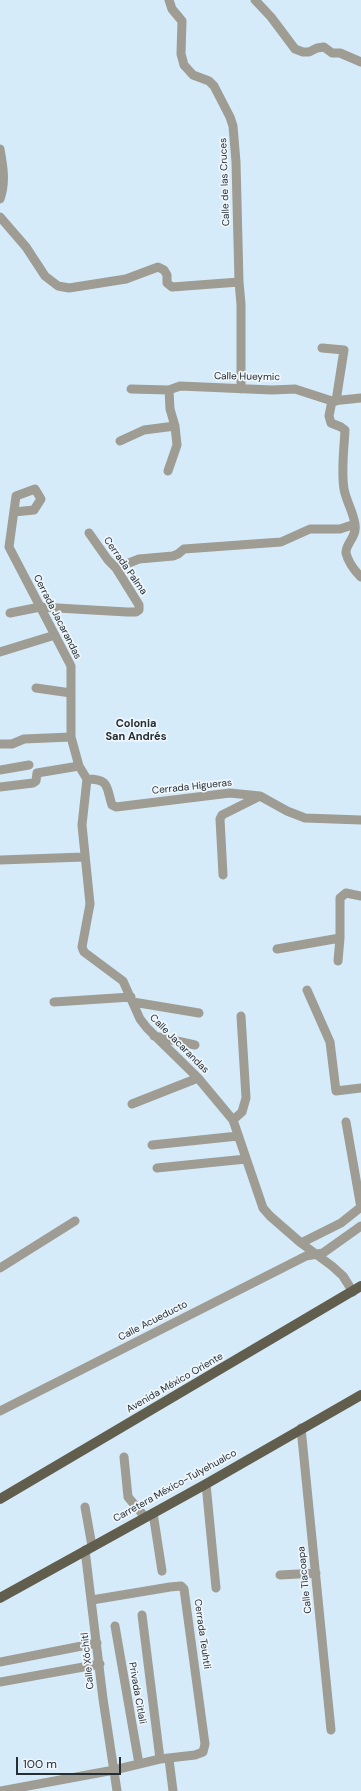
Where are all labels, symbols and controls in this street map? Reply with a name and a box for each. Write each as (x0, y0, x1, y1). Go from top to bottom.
street label: Calle de las Cruces (217, 138, 233, 226)
street label: Calle Hueymic (214, 370, 280, 384)
street label: Cerrada Palma (101, 535, 149, 597)
street label: Cerrada Jacarandas (30, 573, 84, 661)
district label: Colonia San Andrés (105, 717, 167, 743)
street label: Cerrada Higueras (151, 777, 233, 797)
street label: Calle Jacarandas (147, 1012, 211, 1076)
street label: Calle Acueducto (116, 1298, 190, 1344)
street label: Avenida México Oriente (125, 1350, 225, 1416)
street label: Carretera México-Tulyehualco (111, 1447, 239, 1525)
street label: Calle Tlacoapa (296, 1546, 314, 1614)
street label: Cerrada Teuhtli (191, 1598, 213, 1670)
street label: Calle Xóchitl (79, 1632, 97, 1690)
street label: Privada Citlali (126, 1661, 148, 1725)
scale bar (18, 1749, 123, 1775)
text: 100 m (23, 1756, 57, 1772)

